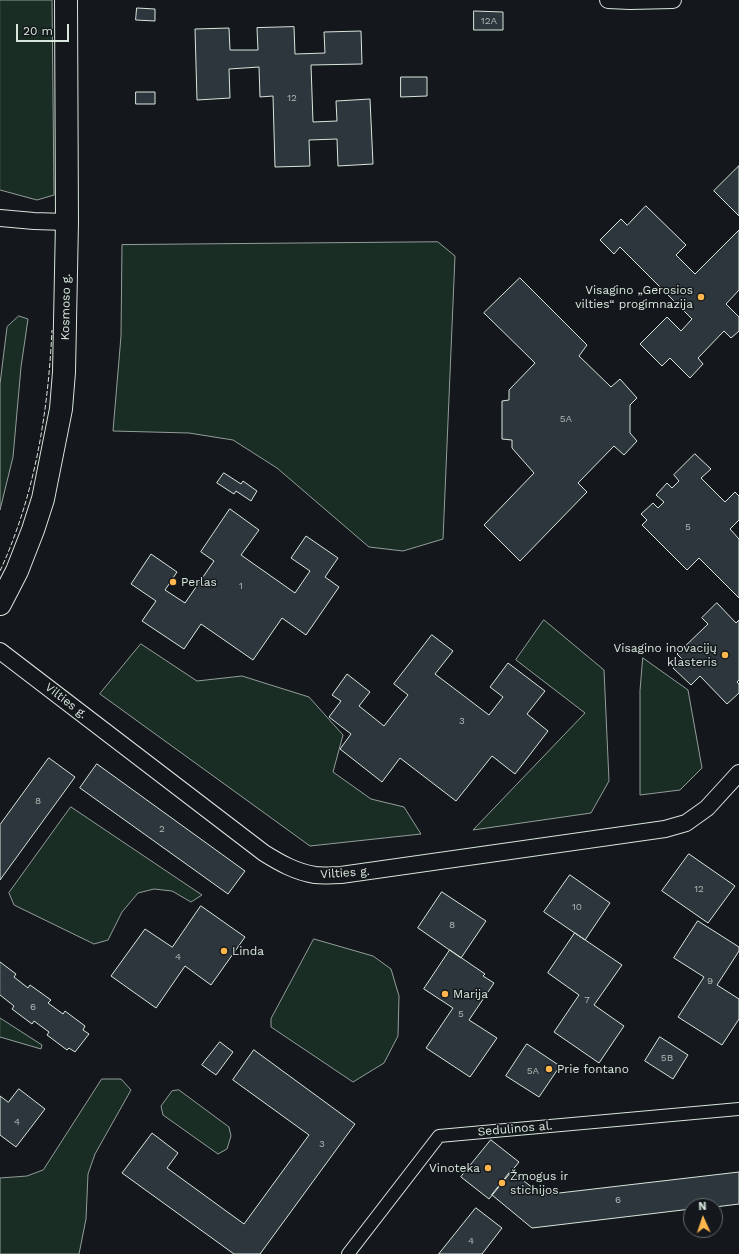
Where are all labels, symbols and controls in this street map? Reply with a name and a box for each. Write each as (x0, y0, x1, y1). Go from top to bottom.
house number: 12A (481, 15, 497, 27)
scale bar (18, 16, 71, 42)
text: 20 m (23, 24, 53, 38)
house number: 12 (287, 92, 297, 104)
street label: Kosmoso g. (58, 274, 74, 340)
place label: Visagino „Gerosios vilties“ progimnazija (575, 283, 693, 311)
marker: Visagino „Gerosios vilties“ progimnazija (696, 292, 706, 302)
house number: 5A (560, 413, 572, 425)
house number: 5 (685, 521, 691, 533)
place label: Perlas (181, 575, 217, 589)
marker: Perlas (168, 577, 178, 587)
house number: 1 (239, 580, 243, 592)
place label: Visagino inovacijų klasteris (613, 641, 717, 669)
marker: Visagino inovacijų klasteris (720, 650, 730, 660)
street label: Vilties g. (42, 680, 90, 722)
house number: 3 (459, 715, 465, 727)
house number: 8 (35, 795, 41, 807)
house number: 2 (159, 823, 165, 835)
street label: Vilties g. (320, 864, 370, 882)
house number: 12 (694, 883, 704, 895)
house number: 10 (572, 901, 582, 913)
house number: 8 (449, 919, 455, 931)
place label: Linda (232, 944, 264, 958)
marker: Linda (219, 946, 229, 956)
house number: 4 (175, 951, 181, 963)
house number: 9 (707, 975, 713, 987)
place label: Marija (453, 987, 488, 1001)
marker: Marija (440, 989, 450, 999)
house number: 7 (584, 994, 590, 1006)
house number: 6 (30, 1001, 36, 1013)
house number: 5 (458, 1008, 464, 1020)
house number: 5B (661, 1052, 673, 1064)
place label: Prie fontano (557, 1062, 629, 1076)
marker: Prie fontano (544, 1064, 554, 1074)
house number: 5A (527, 1065, 539, 1077)
house number: 4 (14, 1116, 20, 1128)
street label: Sedulinos al. (477, 1119, 553, 1139)
house number: 3 (319, 1138, 325, 1150)
place label: Vinoteka (429, 1161, 480, 1175)
marker: Vinoteka (483, 1163, 493, 1173)
place label: Žmogus ir stichijos (510, 1169, 568, 1197)
marker: Žmogus ir stichijos (497, 1178, 507, 1188)
house number: 6 (615, 1194, 621, 1206)
north arrow (683, 1198, 723, 1238)
text: N (698, 1200, 707, 1213)
house number: 4 (468, 1235, 474, 1247)

